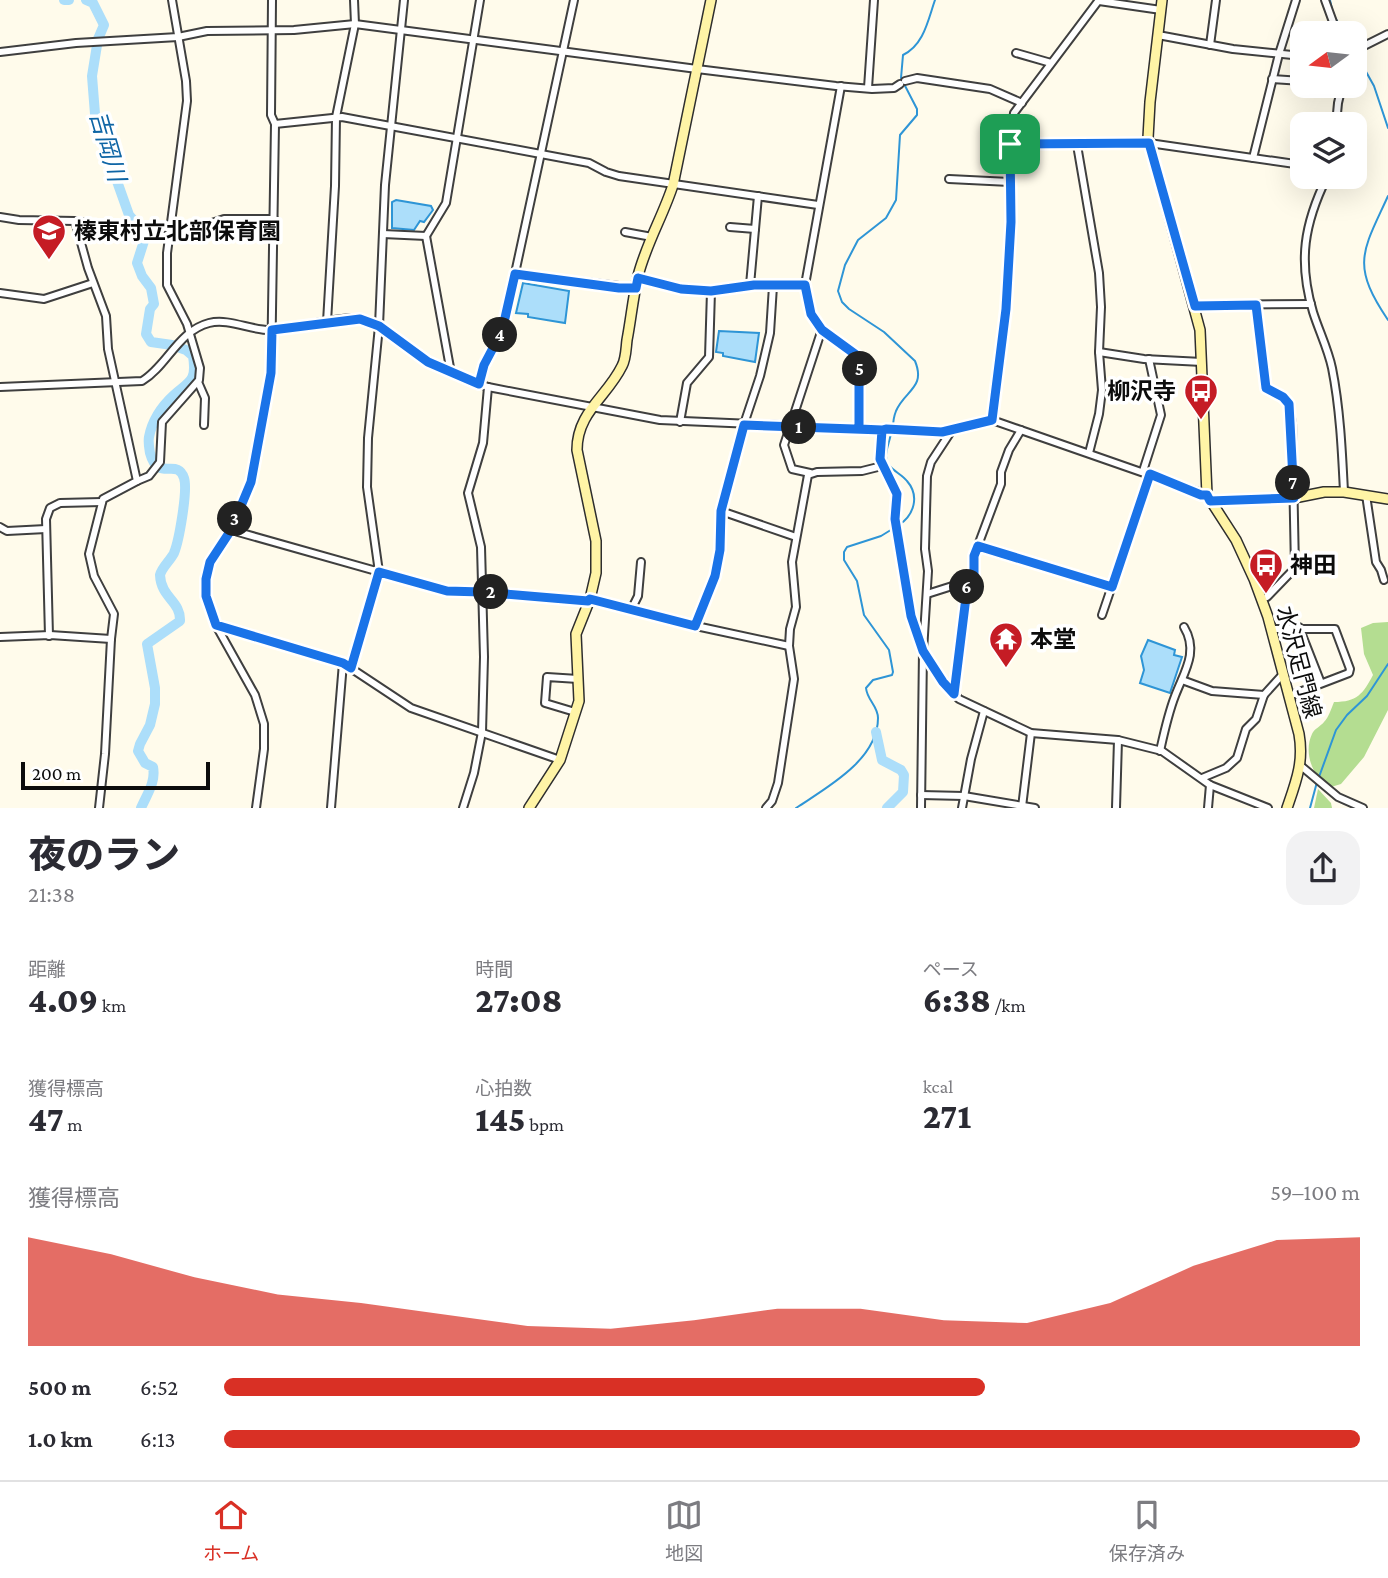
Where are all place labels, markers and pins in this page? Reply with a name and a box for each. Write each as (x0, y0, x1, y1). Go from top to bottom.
pin (980, 114, 1040, 174)
school or university icon: 榛東村立北部保育園 (30, 212, 68, 261)
place label: 榛東村立北部保育園 (74, 218, 281, 244)
pin: 4 (482, 318, 518, 352)
pin: 5 (842, 352, 878, 386)
bus stop icon: 柳沢寺 (1182, 372, 1220, 421)
place label: 柳沢寺 (1107, 378, 1176, 404)
pin: 1 (782, 410, 816, 444)
pin: 7 (1276, 466, 1310, 500)
pin: 3 (218, 502, 252, 536)
bus stop icon: 神田 (1247, 546, 1285, 595)
place label: 神田 (1290, 552, 1336, 578)
pin: 6 (950, 570, 984, 604)
pin: 2 (474, 574, 508, 610)
temple icon: 本堂 (987, 620, 1025, 669)
place label: 本堂 (1030, 626, 1076, 652)

